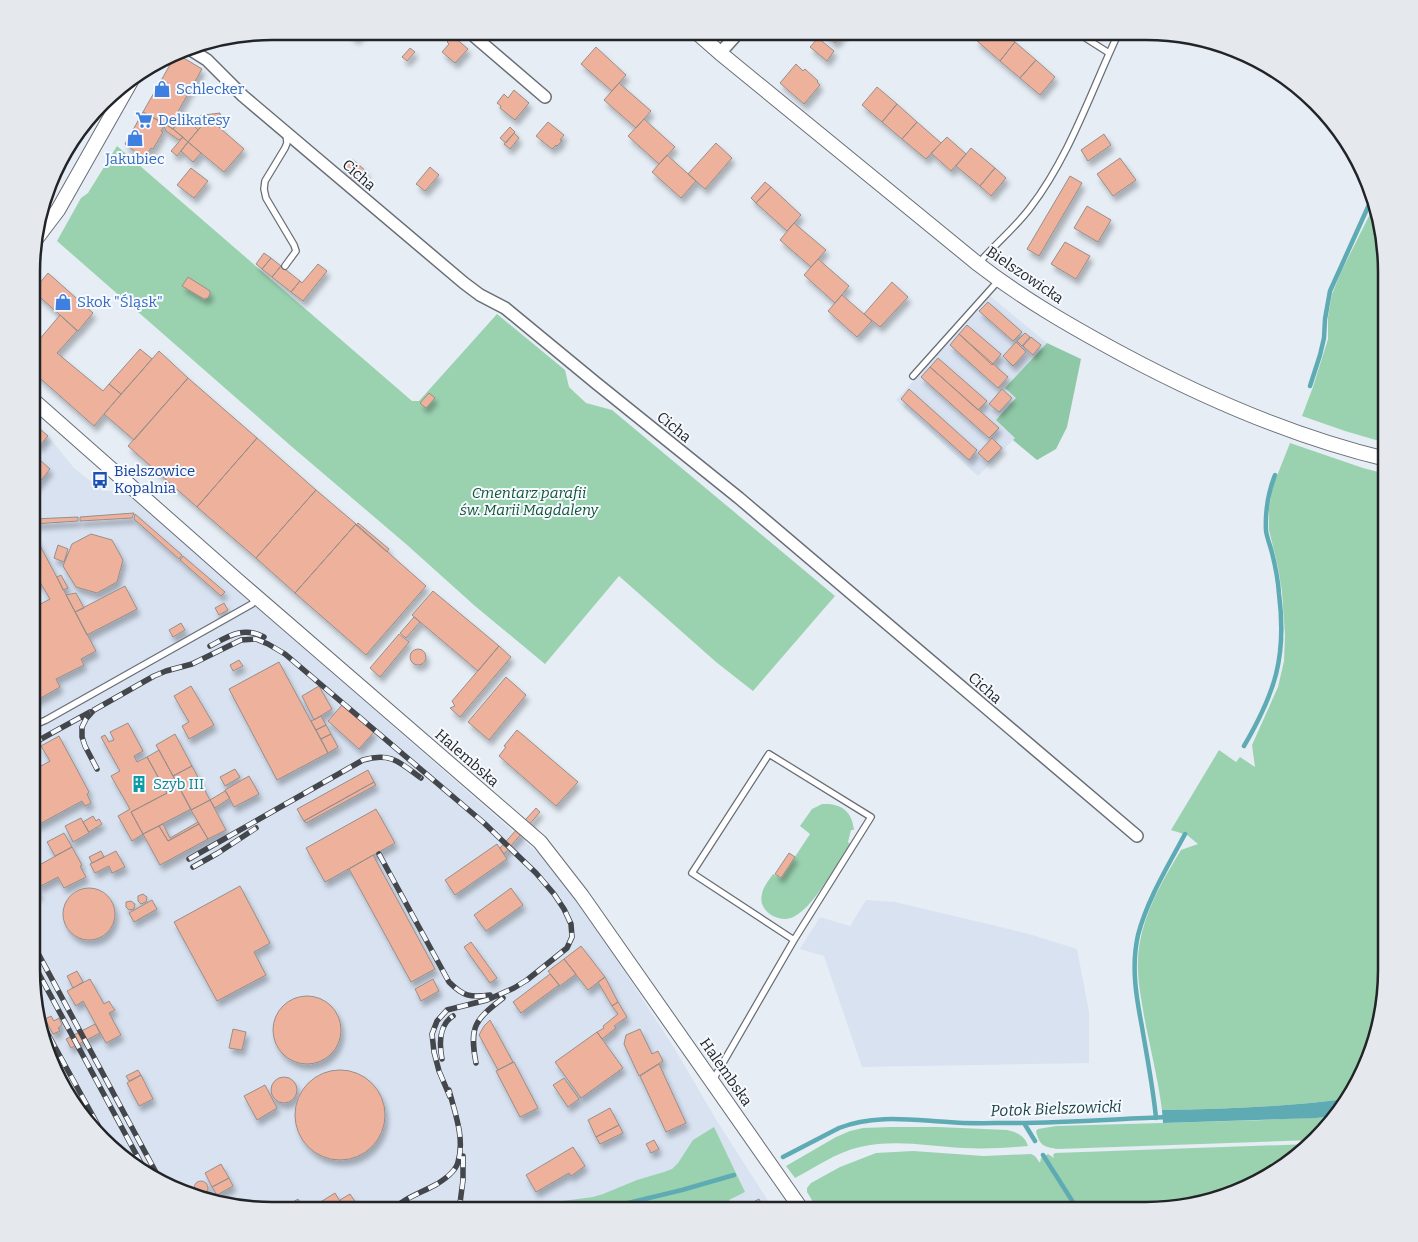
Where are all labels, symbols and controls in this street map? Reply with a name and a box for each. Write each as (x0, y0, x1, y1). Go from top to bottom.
shop icon: Schlecker (152, 79, 172, 99)
place label: Schlecker (176, 80, 245, 98)
supermarket icon: Delikatesy (134, 110, 154, 130)
place label: Delikatesy (158, 111, 230, 129)
shop icon: Jakubiec (125, 128, 145, 148)
place label: Jakubiec (104, 150, 165, 168)
street label: Cicha (339, 156, 379, 194)
street label: Bielszowicka (983, 243, 1067, 307)
shop icon: Skok "Śląsk" (53, 292, 73, 312)
place label: Skok "Śląsk" (77, 293, 163, 311)
street label: Cicha (653, 408, 695, 446)
place label: Bielszowice Kopalnia (114, 462, 195, 497)
bus stop icon: Bielszowice Kopalnia (90, 470, 110, 490)
park label: Cmentarz parafii św. Marii Magdaleny (460, 484, 600, 519)
street label: Cicha (965, 669, 1005, 707)
street label: Halembska (431, 725, 503, 791)
building icon: Szyb III (129, 774, 149, 794)
place label: Szyb III (153, 775, 204, 793)
street label: Halembska (696, 1035, 756, 1109)
water label: Potok Bielszowicki (990, 1097, 1122, 1120)

